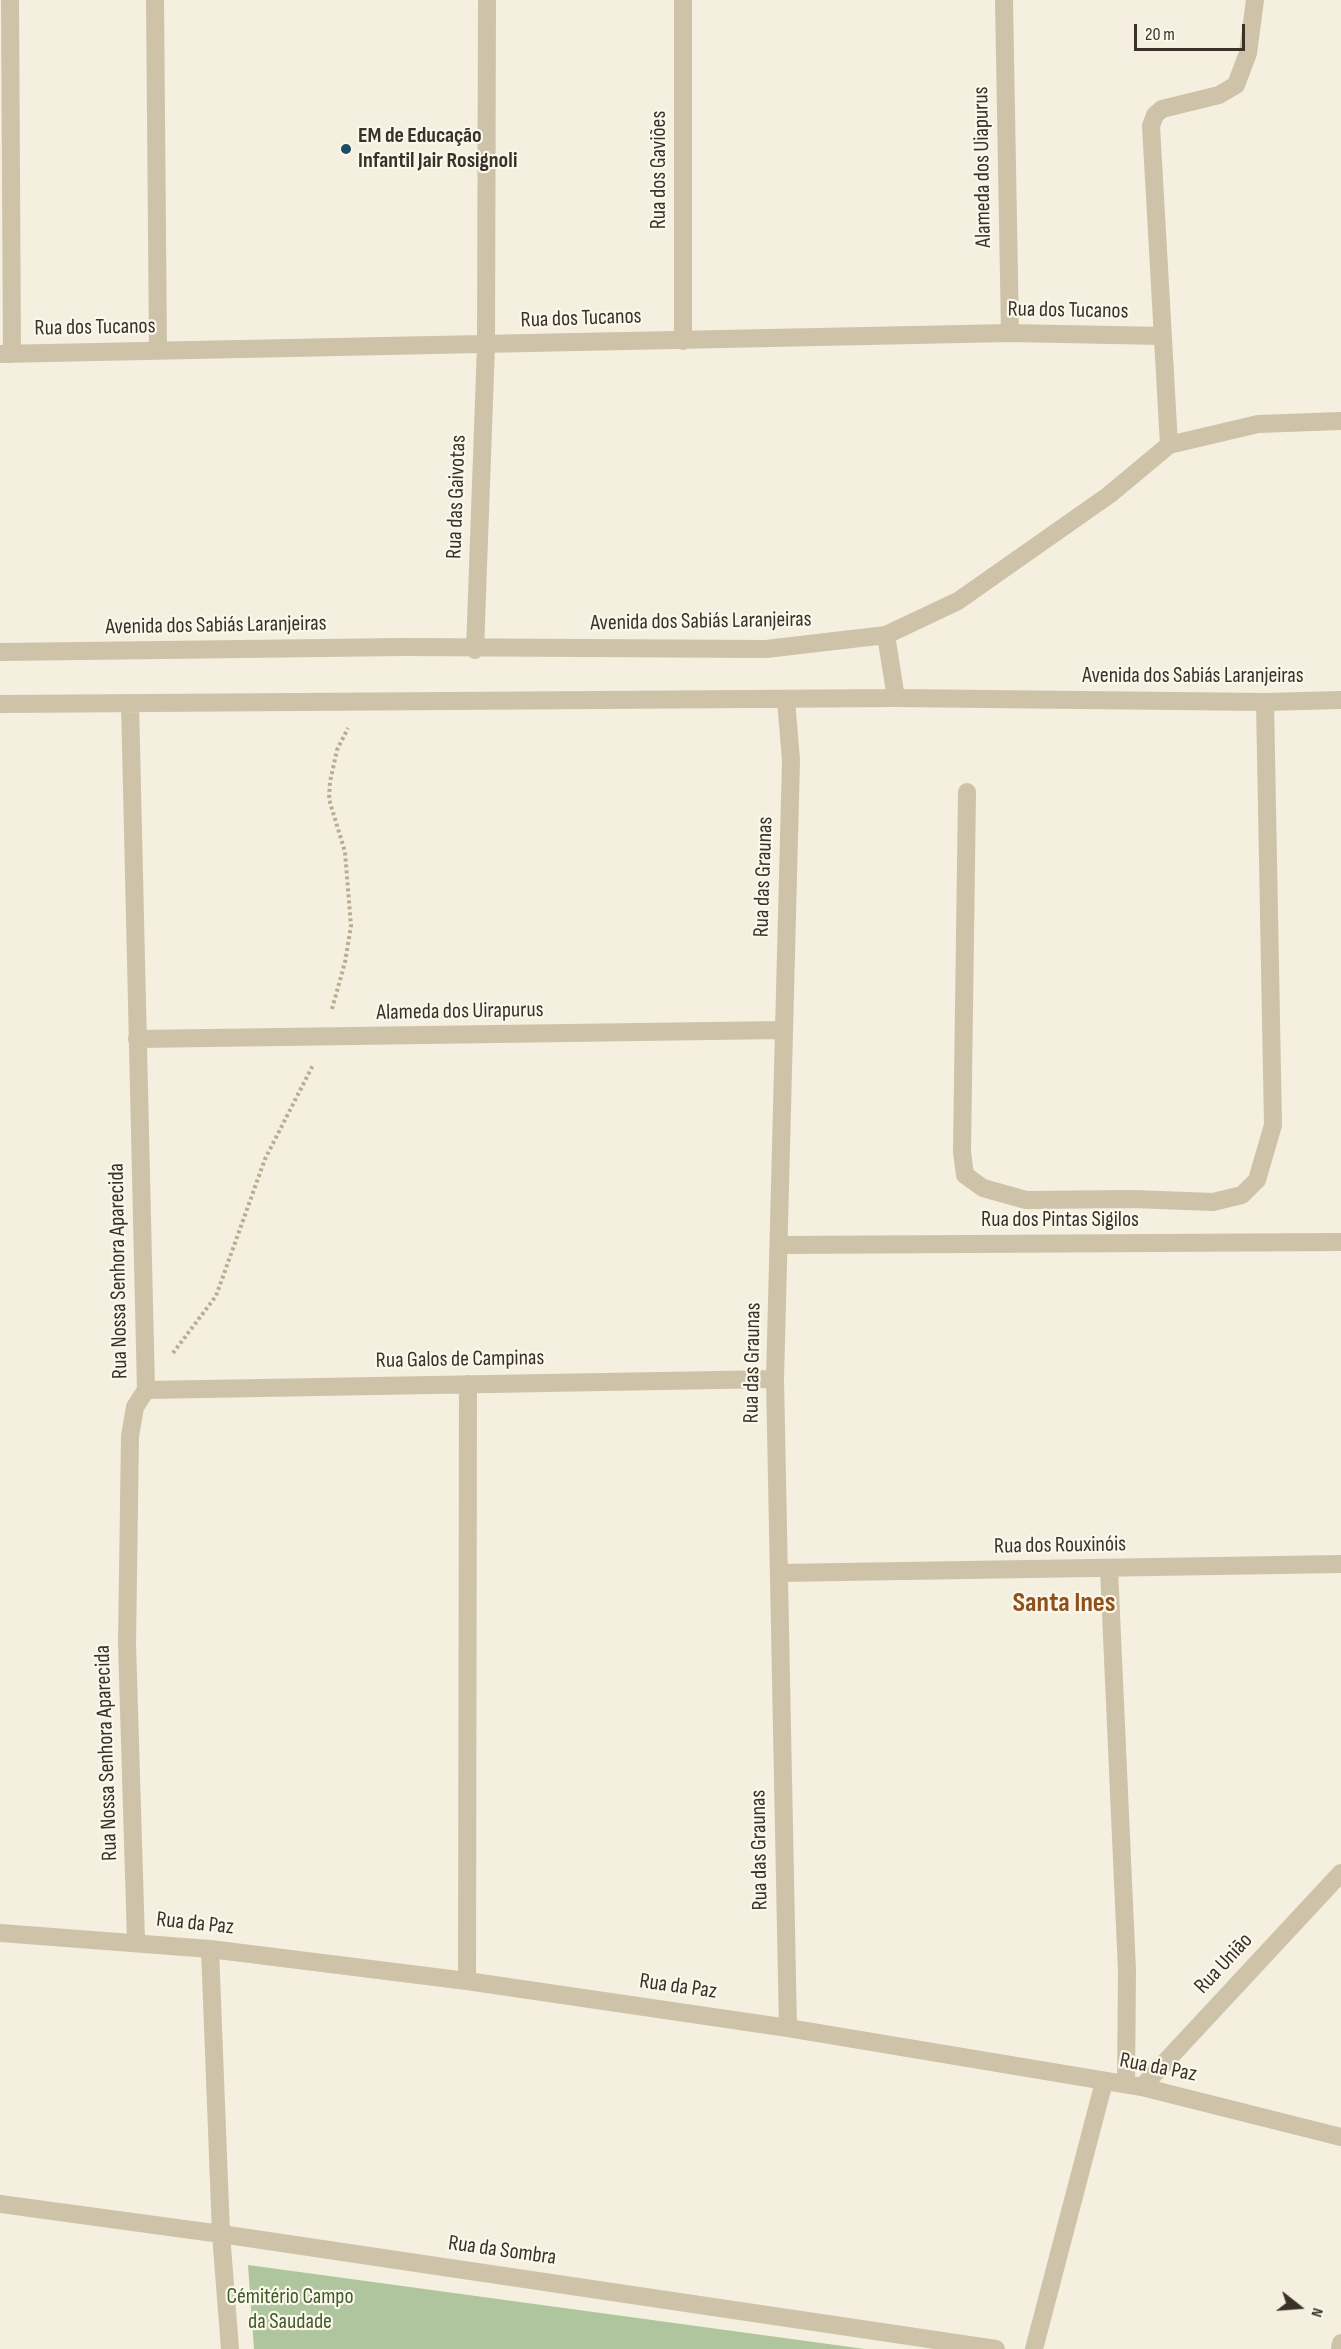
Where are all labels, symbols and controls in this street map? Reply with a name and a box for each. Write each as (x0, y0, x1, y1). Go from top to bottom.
scale bar (1137, 12, 1248, 50)
text: 20 m (1145, 24, 1175, 45)
street label: Alameda dos Uiapurus (968, 86, 998, 248)
street label: Rua dos Gaviões (646, 111, 672, 229)
place label: EM de Educação Infantil Jair Rosignoli (358, 123, 517, 174)
marker: EM de Educação Infantil Jair Rosignoli (339, 142, 353, 156)
street label: Rua dos Tucanos (1007, 297, 1129, 325)
street label: Rua dos Tucanos (520, 304, 642, 334)
street label: Rua dos Tucanos (34, 314, 156, 342)
street label: Rua das Gaivotas (442, 434, 472, 560)
street label: Avenida dos Sabiás Laranjeiras (590, 607, 812, 637)
street label: Avenida dos Sabiás Laranjeiras (105, 611, 327, 641)
street label: Avenida dos Sabiás Laranjeiras (1082, 663, 1304, 689)
street label: Rua das Graunas (749, 816, 779, 938)
street label: Alameda dos Uirapurus (376, 997, 544, 1027)
street label: Rua Nossa Senhora Aparecida (104, 1163, 134, 1379)
street label: Rua dos Pintas Sigilos (981, 1207, 1139, 1233)
street label: Rua das Graunas (739, 1302, 767, 1424)
street label: Rua Galos de Campinas (375, 1345, 545, 1375)
street label: Rua dos Rouxinóis (994, 1532, 1126, 1560)
district label: Santa Ines (1012, 1587, 1116, 1621)
street label: Rua Nossa Senhora Aparecida (90, 1645, 124, 1861)
street label: Rua das Graunas (746, 1789, 774, 1911)
street label: Rua da Paz (155, 1907, 235, 1941)
street label: Rua União (1189, 1928, 1259, 2000)
street label: Rua da Paz (638, 1969, 718, 2005)
street label: Rua da Paz (1117, 2048, 1199, 2088)
street label: Rua da Sombra (446, 2230, 558, 2272)
north arrow (1269, 2277, 1329, 2337)
park label: Cémitério Campo da Saudade (226, 2284, 354, 2336)
text: N (1306, 2306, 1327, 2319)

